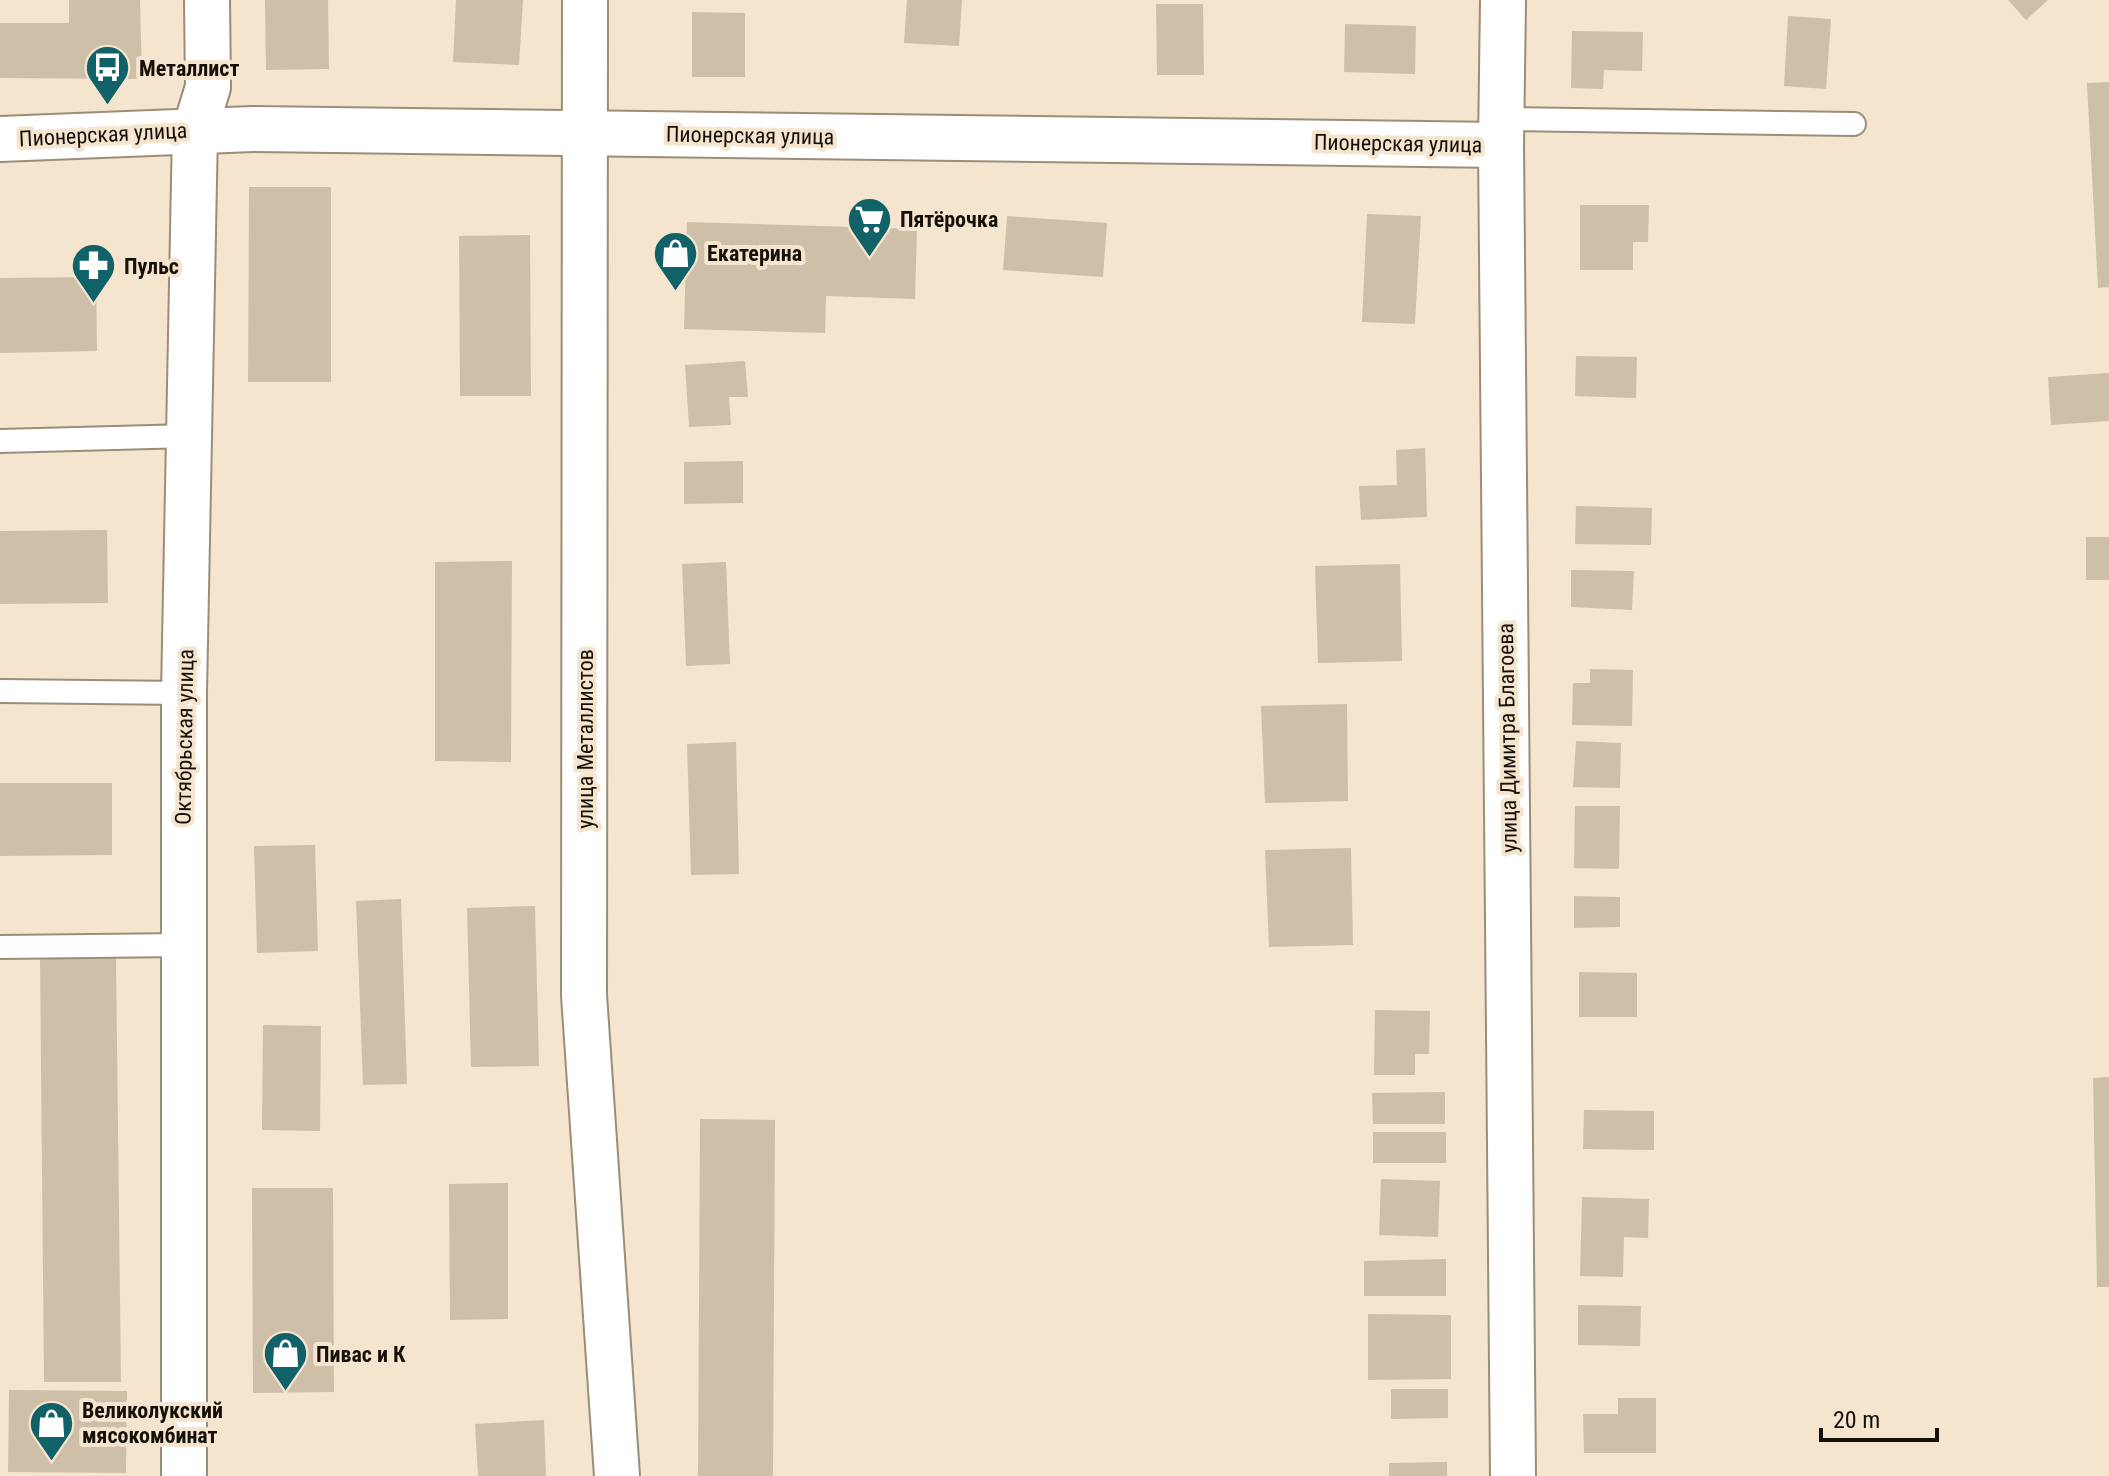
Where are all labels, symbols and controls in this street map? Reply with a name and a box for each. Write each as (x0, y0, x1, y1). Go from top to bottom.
bus stop icon: Металлист (84, 44, 132, 107)
place label: Металлист (139, 56, 239, 81)
street label: Пионерская улица (18, 118, 188, 151)
street label: Пионерская улица (666, 122, 834, 149)
street label: Пионерская улица (1314, 130, 1482, 157)
supermarket icon: Пятёрочка (845, 195, 893, 258)
place label: Пятёрочка (900, 207, 998, 232)
shop icon: Екатерина (652, 229, 700, 292)
place label: Екатерина (707, 241, 802, 266)
pharmacy icon: Пульс (69, 242, 117, 305)
place label: Пульс (124, 254, 179, 279)
street label: улица Димитра Благоева (1493, 623, 1522, 853)
street label: Октябрьская улица (170, 649, 199, 825)
street label: улица Металлистов (573, 649, 598, 829)
shop icon: Пивас и К (261, 1330, 309, 1393)
place label: Пивас и К (316, 1342, 406, 1367)
scale bar (1821, 1392, 1937, 1442)
place label: Великолукский мясокомбинат (82, 1398, 223, 1448)
shop icon: Великолукский мясокомбинат (27, 1399, 75, 1462)
text: 20 m (1833, 1406, 1880, 1434)

